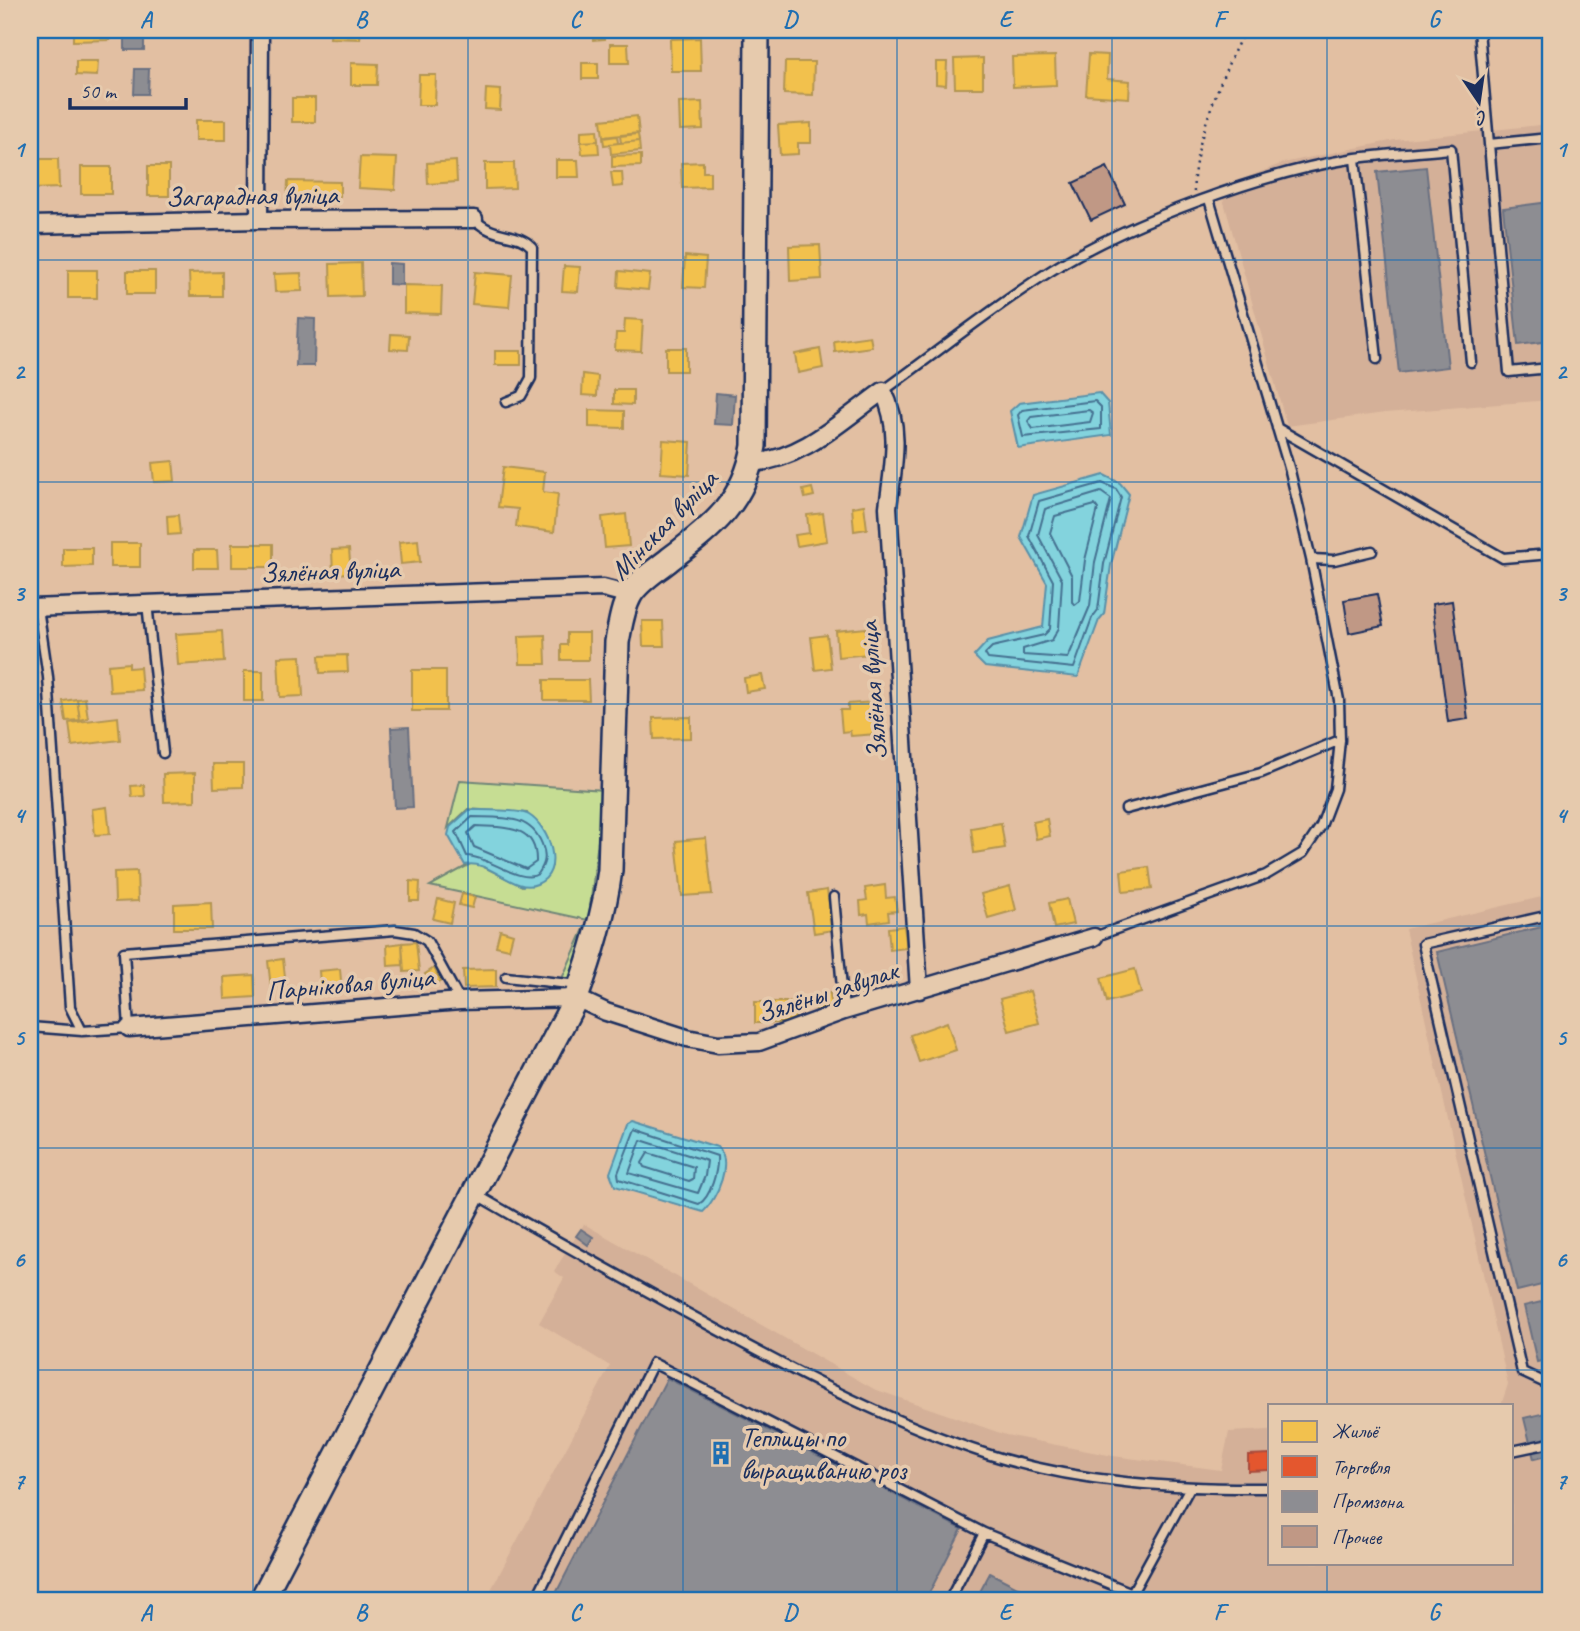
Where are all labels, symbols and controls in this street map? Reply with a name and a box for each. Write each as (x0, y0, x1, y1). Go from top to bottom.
text: A (140, 5, 154, 34)
text: B (355, 5, 369, 34)
text: C (570, 5, 584, 34)
text: D (783, 5, 799, 34)
text: E (999, 5, 1015, 34)
text: F (1214, 5, 1230, 34)
text: G (1428, 5, 1443, 34)
scale bar (70, 66, 186, 110)
north arrow (1444, 66, 1514, 136)
text: 50 m (80, 78, 118, 104)
text: С (1473, 105, 1490, 131)
text: 1 (14, 135, 27, 164)
text: 1 (1556, 135, 1569, 164)
street label: Загарадная вуліца (165, 176, 340, 215)
text: 2 (14, 357, 27, 386)
text: 2 (1556, 357, 1569, 386)
street label: Мінская вуліца (602, 460, 726, 587)
street label: Зялёная вуліца (260, 551, 402, 590)
text: 3 (14, 579, 27, 608)
text: 3 (1556, 579, 1569, 608)
street label: Зялёная вуліца (850, 618, 895, 762)
text: 4 (14, 801, 27, 830)
text: 4 (1556, 801, 1569, 830)
street label: Зялёны завулак (752, 951, 905, 1032)
street label: Парніковая вуліца (264, 959, 437, 1008)
text: 5 (14, 1023, 26, 1052)
text: 5 (1556, 1023, 1568, 1052)
text: 6 (14, 1245, 27, 1274)
text: 6 (1556, 1245, 1569, 1274)
legend (1268, 1404, 1514, 1564)
text: Жильё (1332, 1418, 1381, 1444)
place label: Теплицы по выращиванию роз (741, 1420, 908, 1487)
building icon: Теплицы по выращиванию роз (707, 1439, 735, 1467)
text: Торговля (1332, 1454, 1391, 1480)
text: 7 (14, 1467, 27, 1496)
text: 7 (1556, 1467, 1569, 1496)
text: Промзона (1332, 1488, 1405, 1514)
text: Прочее (1332, 1524, 1383, 1550)
text: A (140, 1598, 154, 1627)
text: B (355, 1598, 369, 1627)
text: C (570, 1598, 584, 1627)
text: D (783, 1598, 799, 1627)
text: E (999, 1598, 1015, 1627)
text: F (1214, 1598, 1230, 1627)
text: G (1428, 1598, 1443, 1627)

